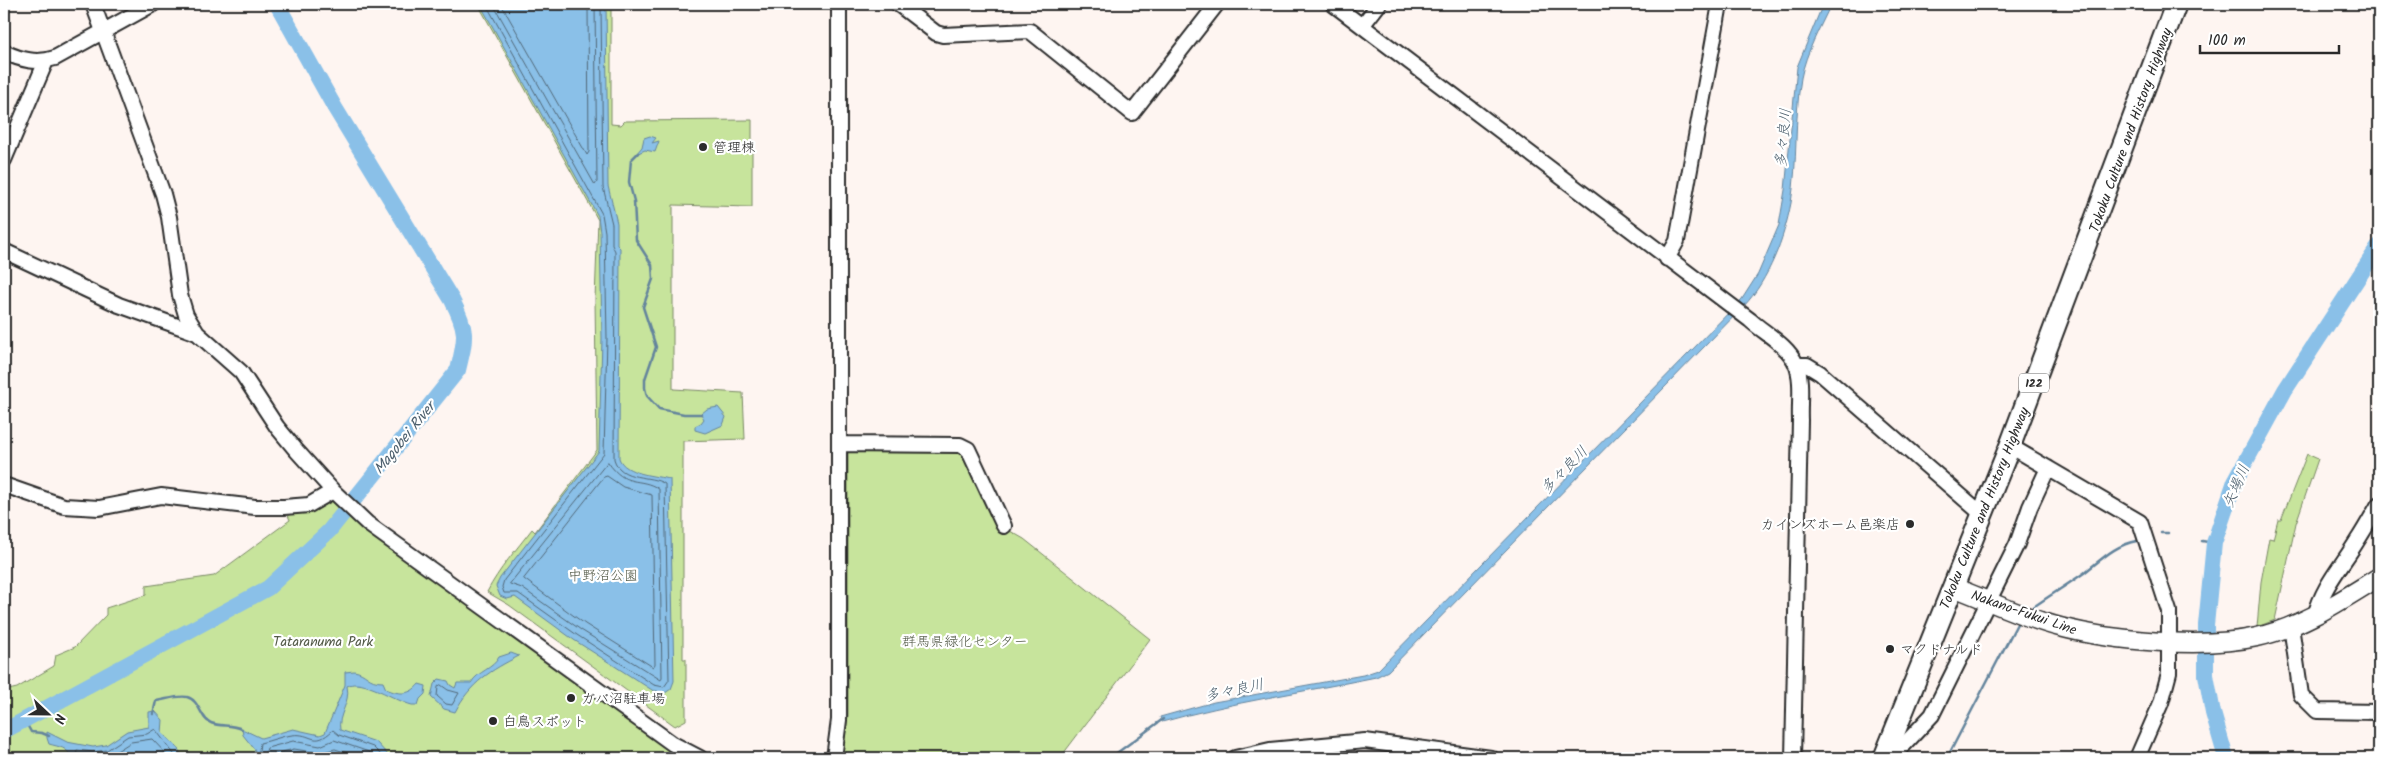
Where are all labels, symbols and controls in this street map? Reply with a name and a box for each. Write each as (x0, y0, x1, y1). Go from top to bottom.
scale bar (2200, 22, 2339, 54)
street label: Tokoku Culture and History Highway (2084, 25, 2178, 236)
text: 100 m (2208, 29, 2246, 53)
water label: 多々良川 (1769, 107, 1799, 169)
place label: 管理棟 (713, 137, 756, 159)
marker: 管理棟 (697, 141, 709, 153)
road number: 122 (2019, 373, 2049, 392)
water label: Magobei River (368, 395, 444, 480)
street label: Tokoku Culture and History Highway (1934, 404, 2036, 613)
water label: 多々良川 (1535, 441, 1594, 501)
water label: 矢場川 (2217, 461, 2257, 512)
place label: カインズホーム邑楽店 (1761, 514, 1900, 536)
marker: カインズホーム邑楽店 (1904, 518, 1916, 530)
park label: 中野沼公園 (568, 565, 638, 587)
street label: Nakano-Fukui Line (1968, 585, 2080, 642)
park label: Tataranuma Park (273, 631, 373, 653)
park label: 群馬県緑化センター (902, 631, 1028, 653)
place label: マクドナルド (1900, 639, 1983, 661)
marker: マクドナルド (1884, 643, 1896, 655)
water label: 多々良川 (1202, 673, 1266, 709)
place label: ガバ沼駐車場 (581, 688, 665, 710)
north arrow (22, 690, 72, 740)
marker: ガバ沼駐車場 (565, 692, 577, 704)
text: N (47, 710, 71, 727)
place label: 白鳥スポット (503, 711, 587, 733)
marker: 白鳥スポット (487, 715, 499, 727)

